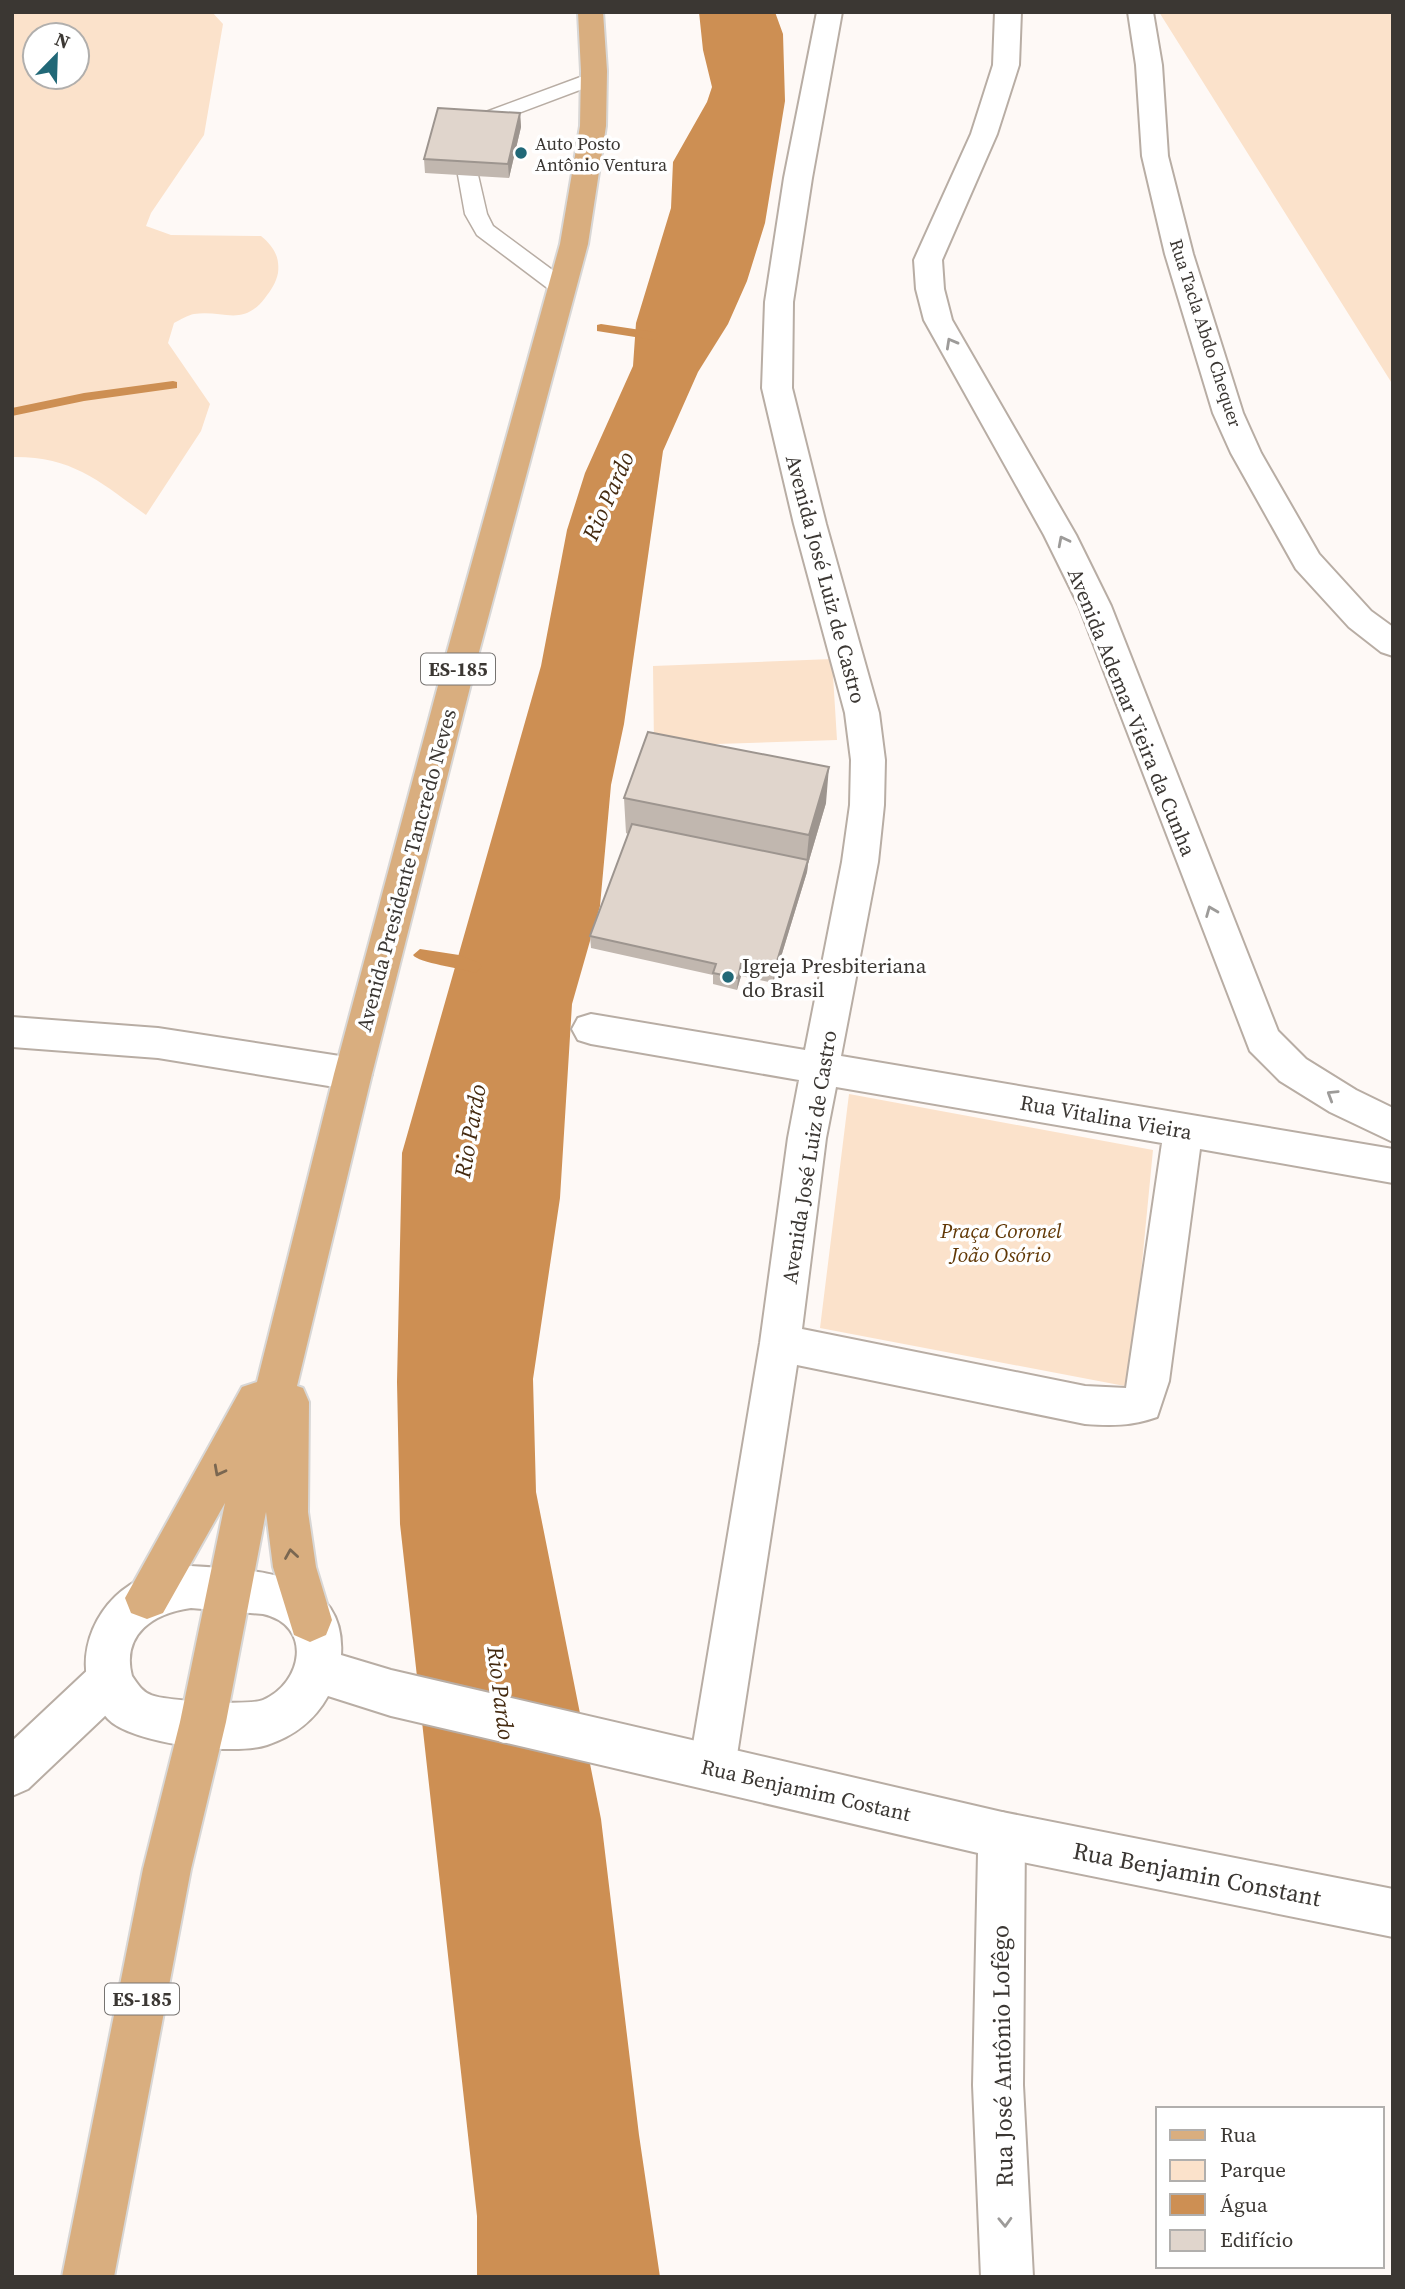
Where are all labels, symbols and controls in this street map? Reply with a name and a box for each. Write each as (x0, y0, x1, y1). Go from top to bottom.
north arrow (21, 21, 91, 91)
text: N (51, 26, 74, 55)
place label: Auto Posto Antônio Ventura (535, 131, 668, 177)
marker: Auto Posto Antônio Ventura (513, 145, 529, 161)
street label: Rua Tacla Abdo Chequer (1164, 236, 1248, 431)
one-way arrow (946, 338, 959, 351)
water label: Rio Pardo (574, 447, 642, 546)
street label: Avenida José Luiz de Castro (779, 452, 873, 706)
one-way arrow (1057, 536, 1071, 549)
street label: Avenida Ademar Vieira da Cunha (1061, 564, 1203, 861)
road number: ES-185 (421, 654, 495, 684)
street label: Avenida Presidente Tancredo Neves (349, 706, 463, 1034)
one-way arrow (1206, 906, 1220, 918)
place label: Igreja Presbiteriana do Brasil (742, 951, 927, 1004)
marker: Igreja Presbiteriana do Brasil (720, 969, 736, 985)
street label: Avenida José Luiz de Castro (775, 1028, 843, 1286)
water label: Rio Pardo (446, 1082, 494, 1181)
street label: Rua Vitalina Vieira (1018, 1088, 1195, 1146)
one-way arrow (1327, 1090, 1340, 1103)
park label: Praça Coronel João Osório (939, 1216, 1062, 1269)
one-way arrow (214, 1464, 227, 1477)
one-way arrow (284, 1548, 299, 1560)
water label: Rio Pardo (479, 1643, 523, 1742)
street label: Rua Benjamim Costant (698, 1752, 914, 1828)
street label: Rua Benjamin Constant (1070, 1834, 1324, 1914)
street label: Rua José Antônio Lofêgo (983, 1925, 1021, 2187)
road number: ES-185 (105, 1983, 179, 2014)
legend (1156, 2107, 1384, 2268)
text: Rua (1220, 2120, 1257, 2149)
text: Parque (1220, 2155, 1286, 2184)
text: Água (1220, 2190, 1268, 2219)
one-way arrow (997, 2217, 1013, 2227)
text: Edifício (1220, 2225, 1293, 2254)

